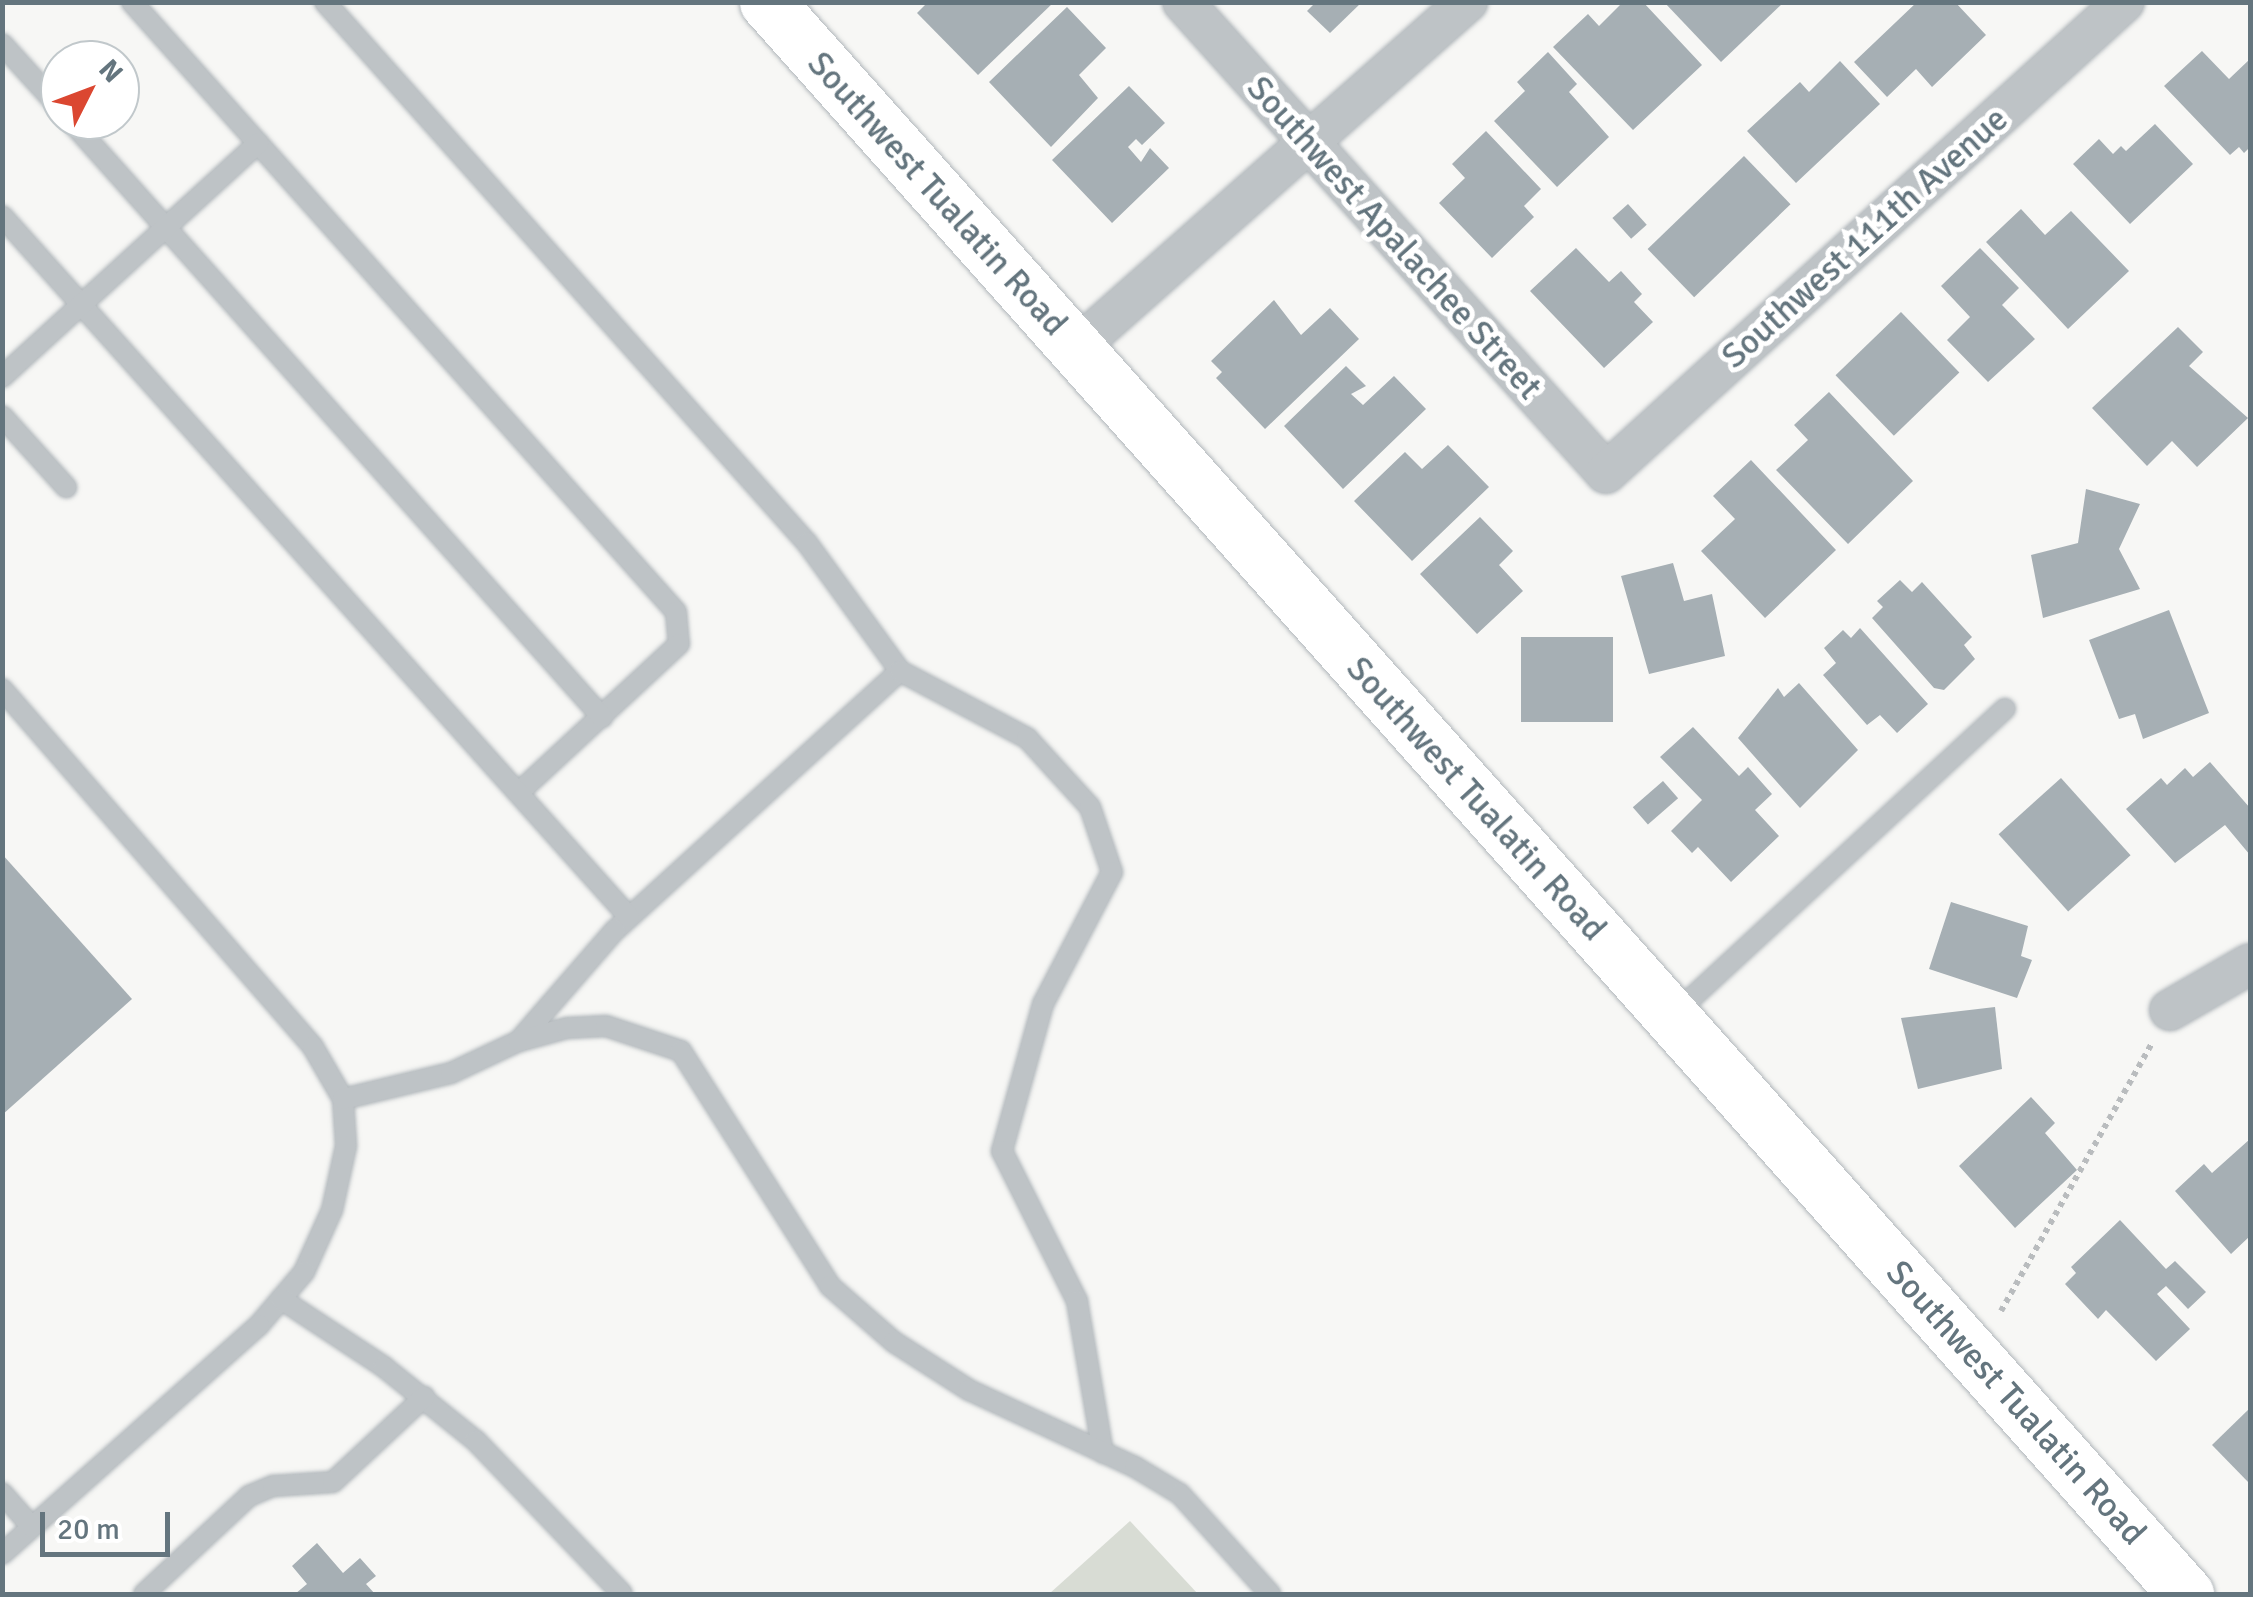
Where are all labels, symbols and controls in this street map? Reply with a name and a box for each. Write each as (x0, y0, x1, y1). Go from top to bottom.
north arrow (40, 40, 140, 140)
street label: Southwest Tualatin Road (798, 43, 1076, 345)
text: N (92, 53, 130, 90)
street label: Southwest Apalachee Street (1238, 68, 1550, 408)
street label: Southwest 111th Avenue (1713, 98, 2017, 378)
street label: Southwest Tualatin Road (1337, 648, 1615, 950)
street label: Southwest Tualatin Road (1877, 1252, 2155, 1554)
scale bar (45, 1492, 175, 1554)
text: 20 m (57, 1511, 120, 1548)

